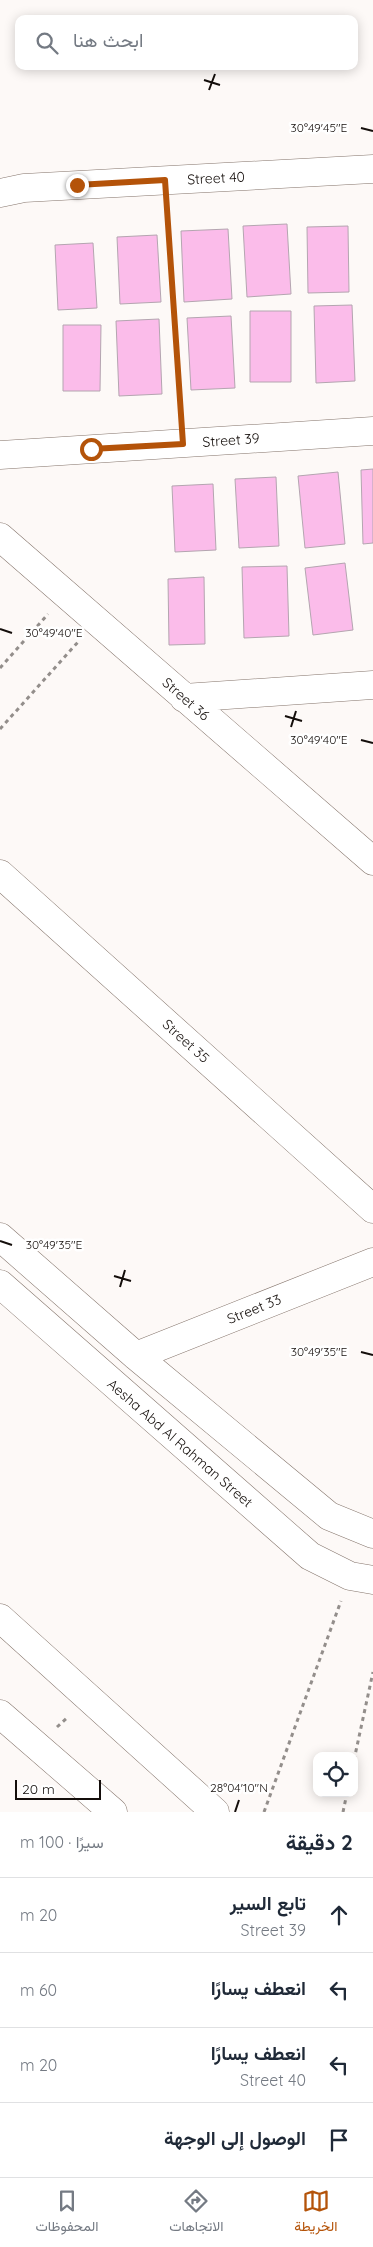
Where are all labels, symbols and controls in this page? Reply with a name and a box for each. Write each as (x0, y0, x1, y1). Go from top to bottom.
search box (15, 15, 358, 70)
text: ابحث هنا (73, 28, 143, 52)
icon: search (33, 29, 61, 57)
text: 30°49'45"E (291, 120, 348, 135)
street label: Street 40 (187, 167, 245, 189)
route end (66, 174, 89, 197)
street label: Street 39 (202, 429, 260, 451)
route start (80, 438, 103, 461)
text: 30°49'40"E (25, 625, 83, 640)
street label: Street 36 (159, 674, 214, 725)
text: 30°49'40"E (290, 732, 348, 747)
street label: Street 35 (159, 1015, 213, 1067)
text: 30°49'35"E (26, 1237, 83, 1252)
street label: Street 33 (224, 1290, 284, 1328)
text: 30°49'35"E (291, 1344, 348, 1359)
street label: Aesha Abd Al Rahman Street (104, 1375, 257, 1511)
map controls (313, 1752, 358, 1797)
button: locate (313, 1752, 358, 1797)
scale bar (15, 1777, 101, 1800)
text: 20 m (22, 1780, 55, 1798)
text: 28°04'10"N (210, 1780, 268, 1795)
text: 2 دقيقة (286, 1829, 353, 1855)
text: سيرًا · 100 m (20, 1832, 104, 1852)
text: تابع السير (230, 1891, 306, 1915)
icon: ahead (325, 1901, 353, 1929)
text: 20 m (20, 1905, 57, 1925)
text: Street 39 (241, 1920, 306, 1940)
text: انعطف يسارًا (211, 1976, 306, 2000)
icon: left (325, 1976, 353, 2004)
text: 60 m (20, 1980, 57, 2000)
text: انعطف يسارًا (211, 2041, 306, 2065)
icon: left (325, 2051, 353, 2079)
text: 20 m (20, 2055, 57, 2075)
text: Street 40 (240, 2070, 306, 2090)
text: الوصول إلى الوجهة (164, 2126, 306, 2150)
icon: arrive (325, 2126, 353, 2154)
tab: المحفوظات (35, 2187, 98, 2239)
tab: الاتجاهات (169, 2187, 224, 2239)
tab: الخريطة (294, 2187, 338, 2239)

